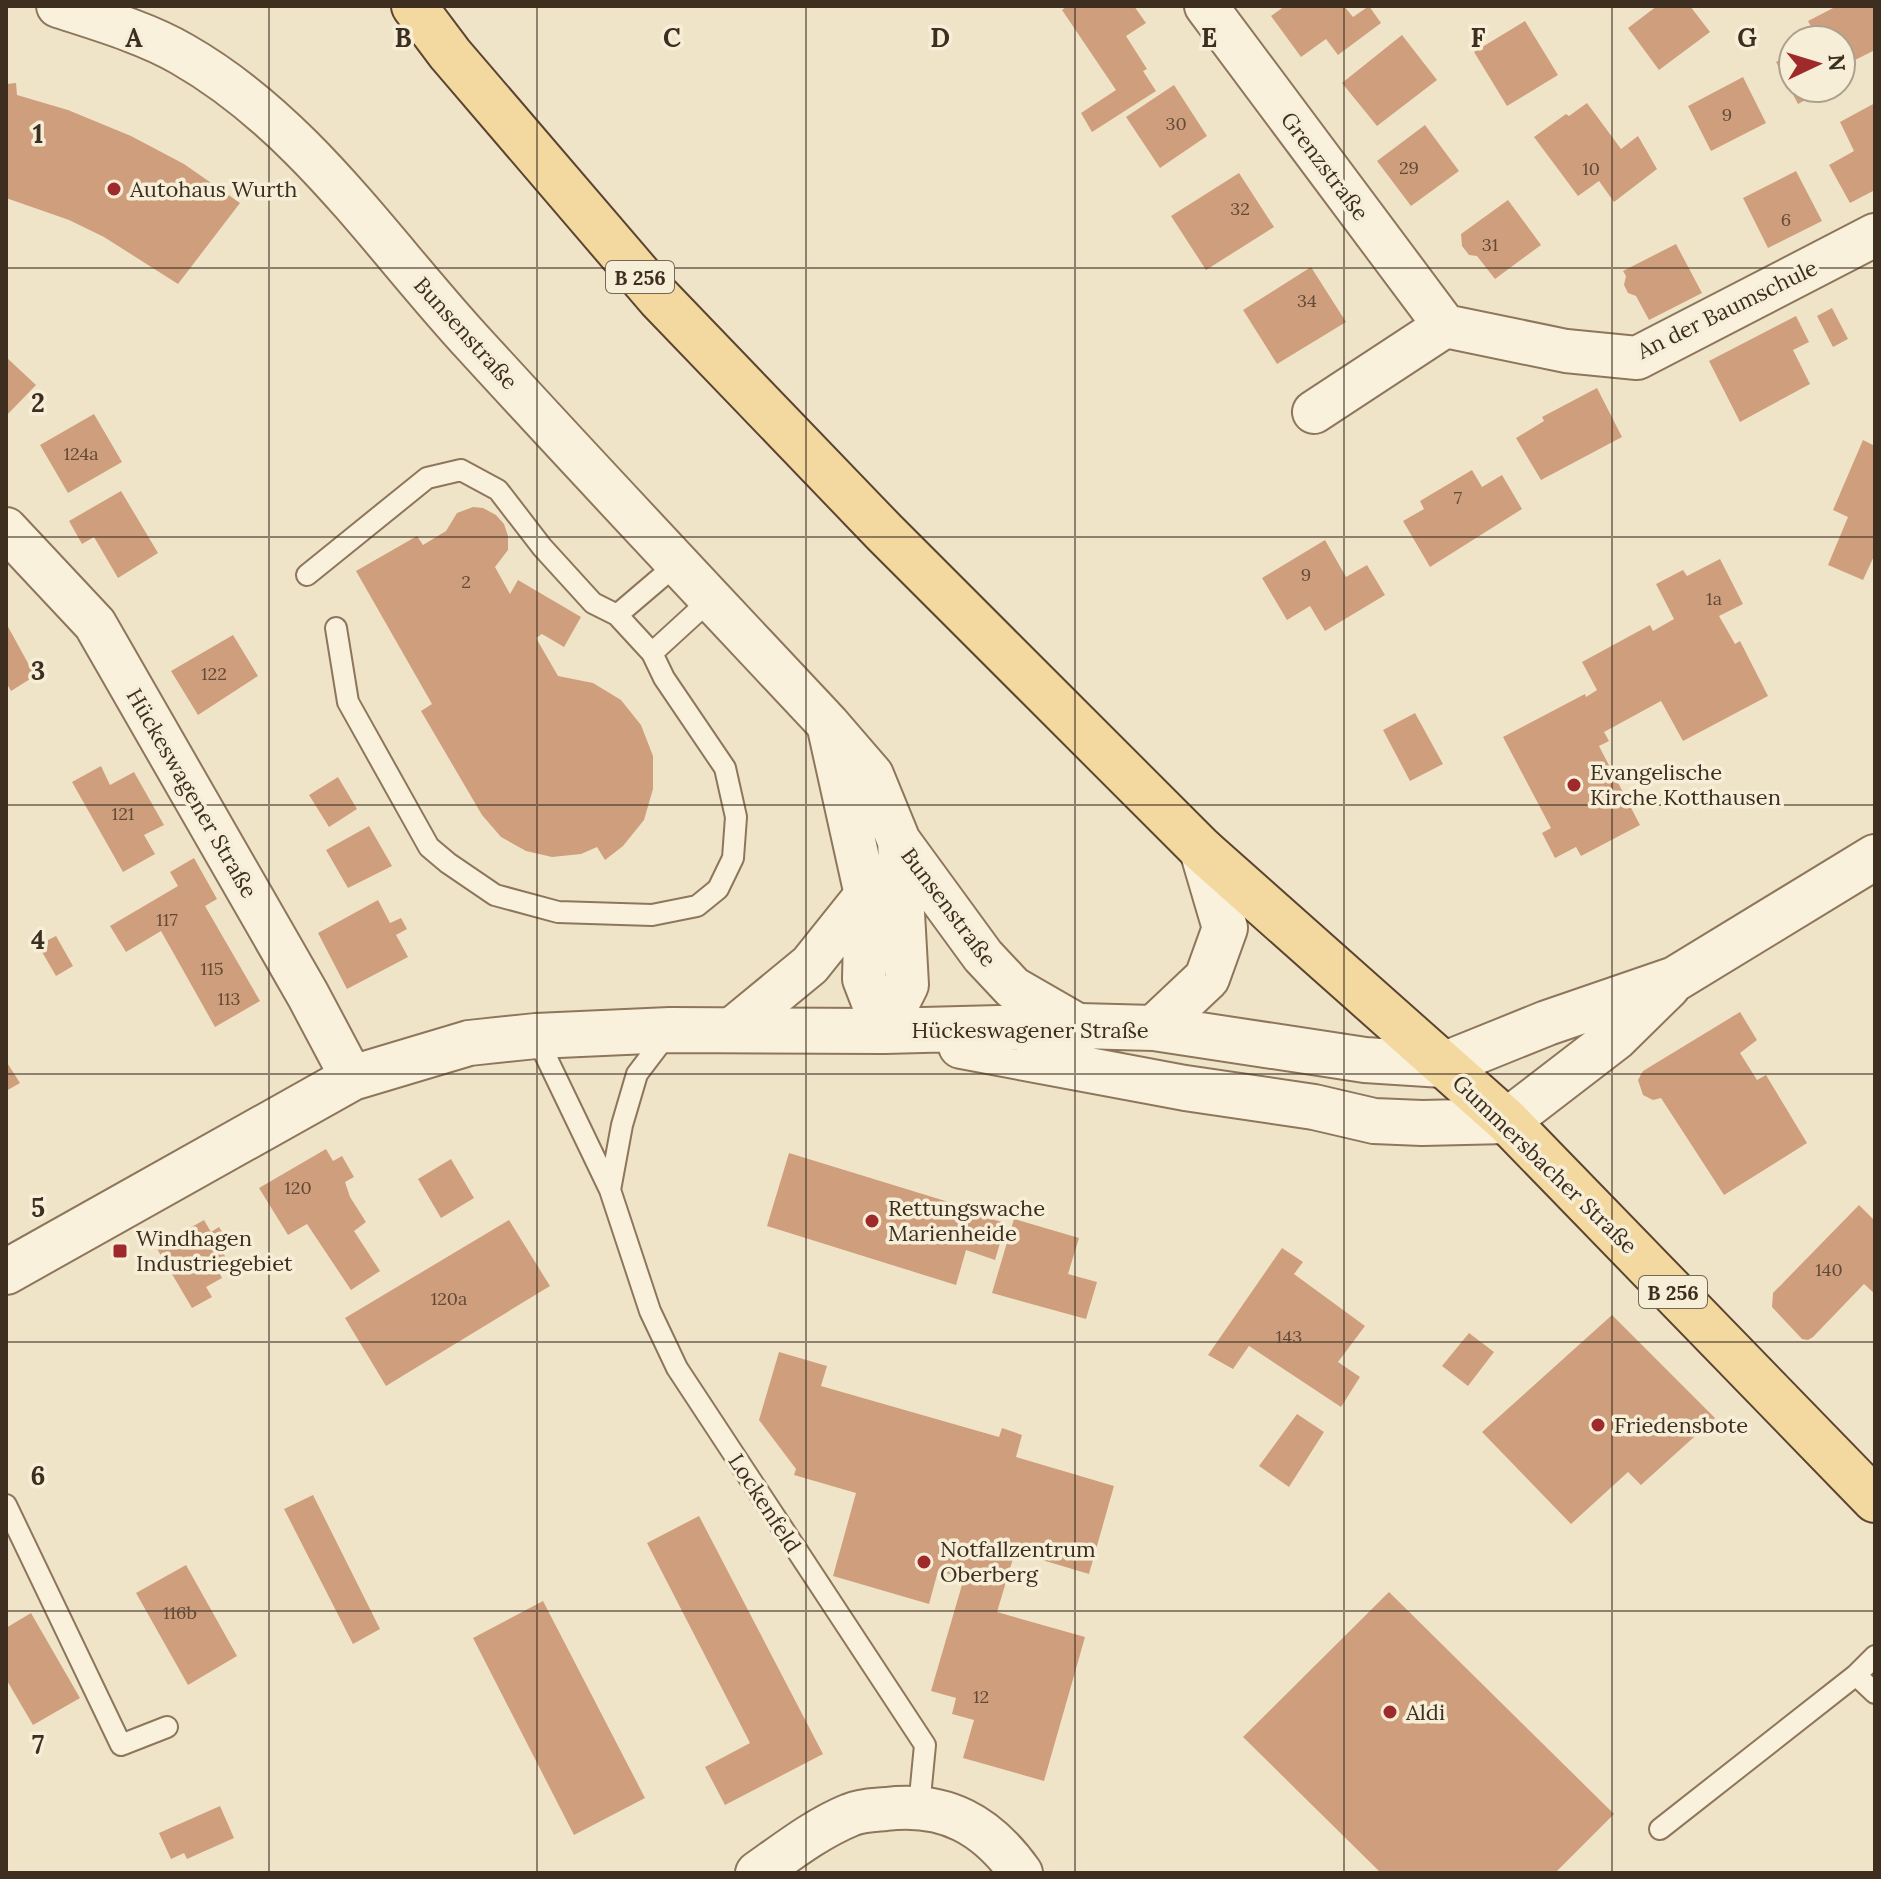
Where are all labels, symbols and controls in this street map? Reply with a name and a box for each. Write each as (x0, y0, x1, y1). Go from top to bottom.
text: A (125, 21, 143, 54)
text: B (394, 21, 412, 54)
text: C (663, 21, 681, 54)
text: D (930, 21, 950, 54)
text: E (1201, 21, 1217, 54)
text: F (1471, 21, 1486, 54)
text: G (1737, 21, 1757, 54)
north arrow (1777, 24, 1857, 104)
text: N (1822, 53, 1852, 72)
house number: 9 (1722, 103, 1732, 126)
street label: Grenzstraße (1275, 106, 1375, 226)
house number: 30 (1165, 112, 1187, 135)
text: 1 (33, 117, 43, 150)
house number: 29 (1399, 156, 1419, 179)
house number: 10 (1582, 157, 1600, 180)
place label: Autohaus Wurth (129, 175, 297, 203)
marker: Autohaus Wurth (105, 180, 123, 198)
house number: 32 (1230, 197, 1250, 220)
house number: 6 (1781, 208, 1791, 231)
house number: 31 (1482, 233, 1498, 256)
street label: An der Baumschule (1631, 253, 1822, 365)
road number: B 256 (606, 261, 674, 293)
street label: Bunsenstraße (408, 271, 524, 395)
house number: 34 (1297, 289, 1317, 312)
text: 2 (31, 386, 45, 419)
house number: 124a (64, 442, 98, 465)
house number: 7 (1454, 486, 1462, 509)
house number: 9 (1301, 563, 1311, 586)
house number: 2 (461, 570, 471, 593)
house number: 1a (1706, 587, 1722, 610)
text: 3 (31, 654, 45, 687)
house number: 122 (201, 662, 227, 685)
street label: Hückeswagener Straße (121, 683, 263, 903)
place label: Evangelische Kirche Kotthausen (1590, 758, 1781, 811)
marker: Evangelische Kirche Kotthausen (1565, 776, 1583, 794)
house number: 121 (112, 802, 134, 825)
street label: Bunsenstraße (895, 842, 1003, 972)
house number: 117 (156, 908, 178, 931)
text: 4 (31, 923, 45, 956)
house number: 115 (201, 957, 223, 980)
house number: 113 (217, 987, 241, 1010)
street label: Hückeswagener Straße (911, 1016, 1149, 1044)
street label: Gummersbacher Straße (1447, 1069, 1643, 1259)
house number: 120 (284, 1176, 312, 1199)
text: 5 (31, 1191, 45, 1224)
place label: Rettungswache Marienheide (888, 1194, 1045, 1247)
marker: Rettungswache Marienheide (863, 1212, 881, 1230)
place label: Windhagen Industriegebiet (136, 1224, 293, 1277)
marker: Windhagen Industriegebiet (111, 1242, 129, 1260)
house number: 140 (1815, 1258, 1843, 1281)
road number: B 256 (1639, 1276, 1707, 1308)
house number: 120a (431, 1287, 467, 1310)
house number: 143 (1276, 1325, 1302, 1348)
place label: Friedensbote (1614, 1411, 1748, 1439)
marker: Friedensbote (1589, 1416, 1607, 1434)
street label: Lockenfeld (723, 1448, 807, 1558)
text: 6 (31, 1459, 45, 1492)
place label: Notfallzentrum Oberberg (940, 1535, 1096, 1588)
marker: Notfallzentrum Oberberg (915, 1553, 933, 1571)
house number: 116b (163, 1601, 197, 1624)
house number: 12 (973, 1685, 989, 1708)
place label: Aldi (1405, 1698, 1445, 1726)
marker: Aldi (1381, 1703, 1399, 1721)
text: 7 (32, 1728, 44, 1761)

